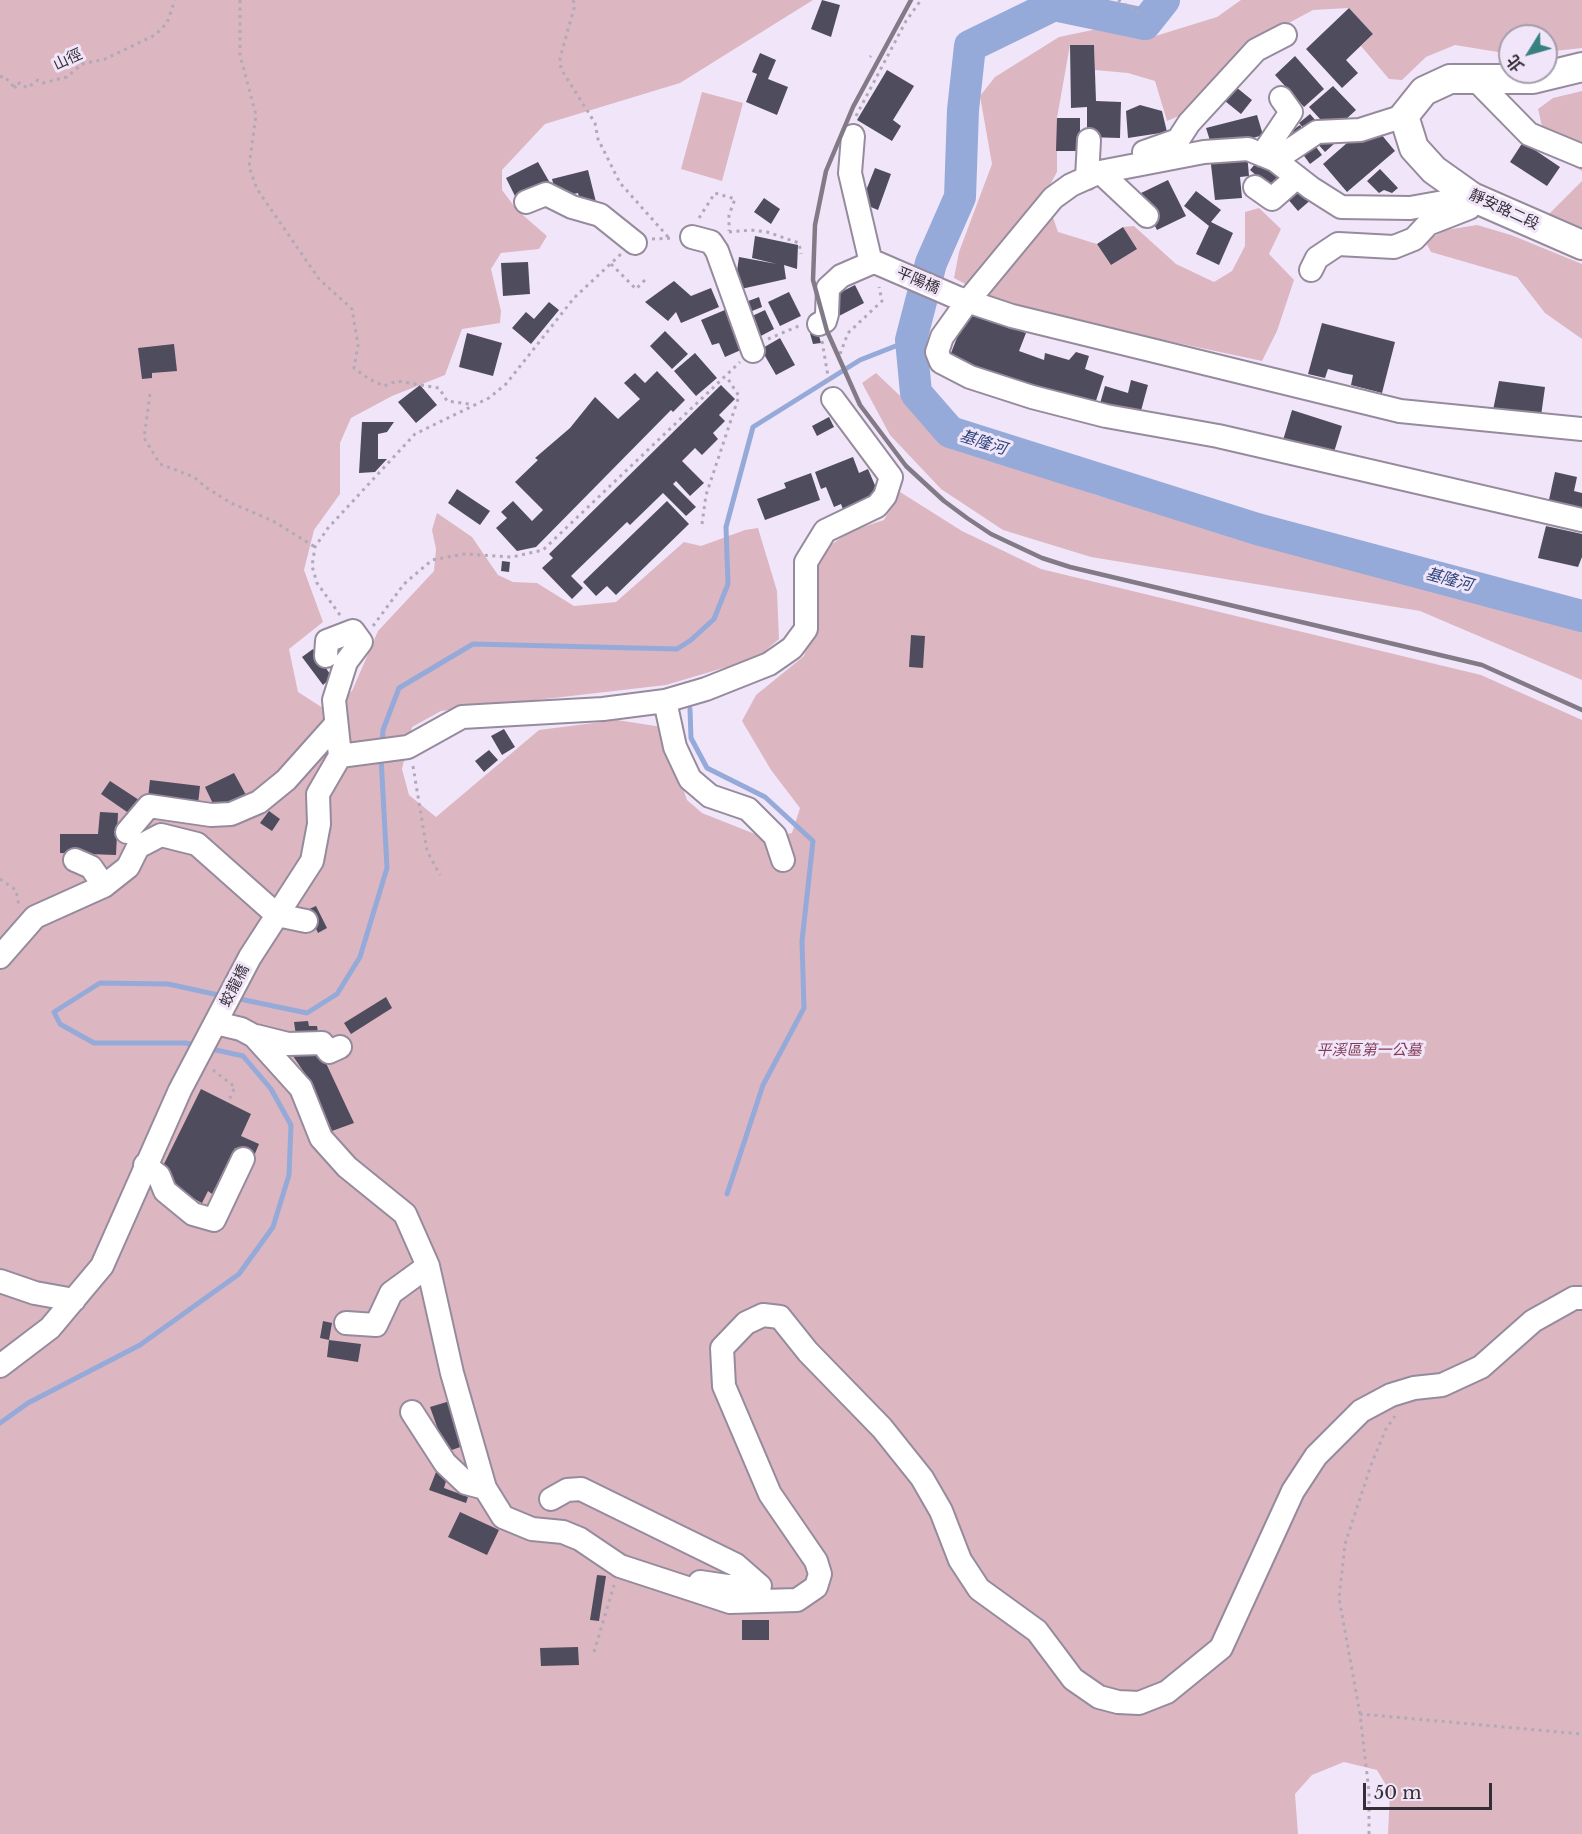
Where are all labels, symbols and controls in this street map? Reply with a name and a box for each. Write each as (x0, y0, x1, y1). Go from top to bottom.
north arrow (1498, 24, 1558, 84)
street label: 山徑 (51, 46, 85, 74)
text: 北 (1502, 51, 1528, 76)
street label: 靜安路二段 (1466, 186, 1542, 234)
street label: 平陽橋 (894, 264, 942, 298)
water label: 基隆河 (957, 427, 1009, 459)
water label: 基隆河 (1423, 565, 1475, 595)
street label: 蛟龍橋 (217, 962, 253, 1010)
park label: 平溪區第一公墓 (1317, 1042, 1421, 1060)
scale bar (1366, 1771, 1495, 1809)
text: 50 m (1374, 1782, 1422, 1804)

